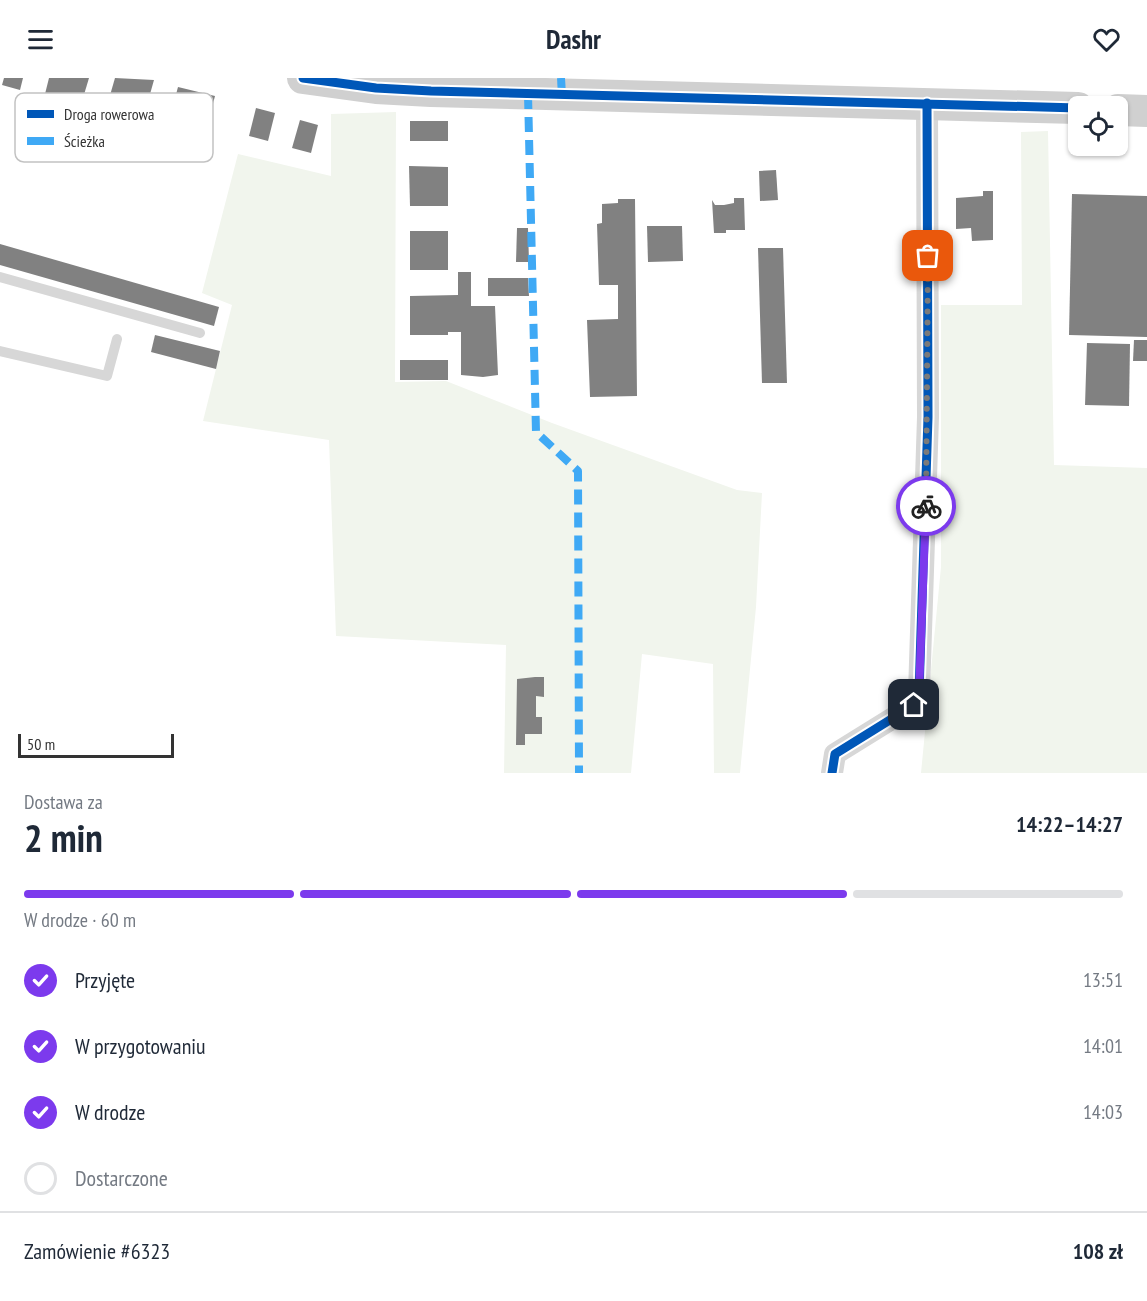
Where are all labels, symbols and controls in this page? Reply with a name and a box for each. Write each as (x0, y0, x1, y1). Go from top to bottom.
text: Dashr (546, 22, 601, 56)
icon: menu (24, 23, 57, 56)
icon: heart (1090, 23, 1123, 56)
legend (15, 93, 213, 162)
map controls (1068, 96, 1128, 156)
button: locate (1068, 96, 1128, 156)
text: Droga rowerowa (64, 104, 154, 124)
text: Ścieżka (64, 131, 105, 151)
pin (902, 230, 953, 281)
icon: bag (911, 239, 944, 272)
courier (896, 476, 956, 536)
icon: bike (910, 490, 943, 523)
pin (888, 679, 939, 730)
icon: home (897, 688, 930, 721)
scale bar (18, 731, 174, 758)
text: 50 m (27, 734, 55, 754)
text: Dostawa za (24, 789, 103, 815)
text: 14:22–14:27 (1016, 810, 1123, 838)
text: 2 min (24, 812, 103, 863)
text: W drodze · 60 m (24, 907, 136, 933)
icon: check (24, 964, 57, 997)
text: Przyjęte (75, 966, 135, 994)
text: 13:51 (1083, 967, 1123, 993)
icon: check (24, 1030, 57, 1063)
text: W przygotowaniu (75, 1032, 206, 1060)
text: 14:01 (1083, 1033, 1123, 1059)
icon: check (24, 1096, 57, 1129)
text: W drodze (75, 1098, 145, 1126)
text: 14:03 (1083, 1099, 1123, 1125)
text: Dostarczone (75, 1164, 168, 1192)
text: Zamówienie #6323 (24, 1237, 170, 1265)
text: 108 zł (1073, 1237, 1123, 1265)

